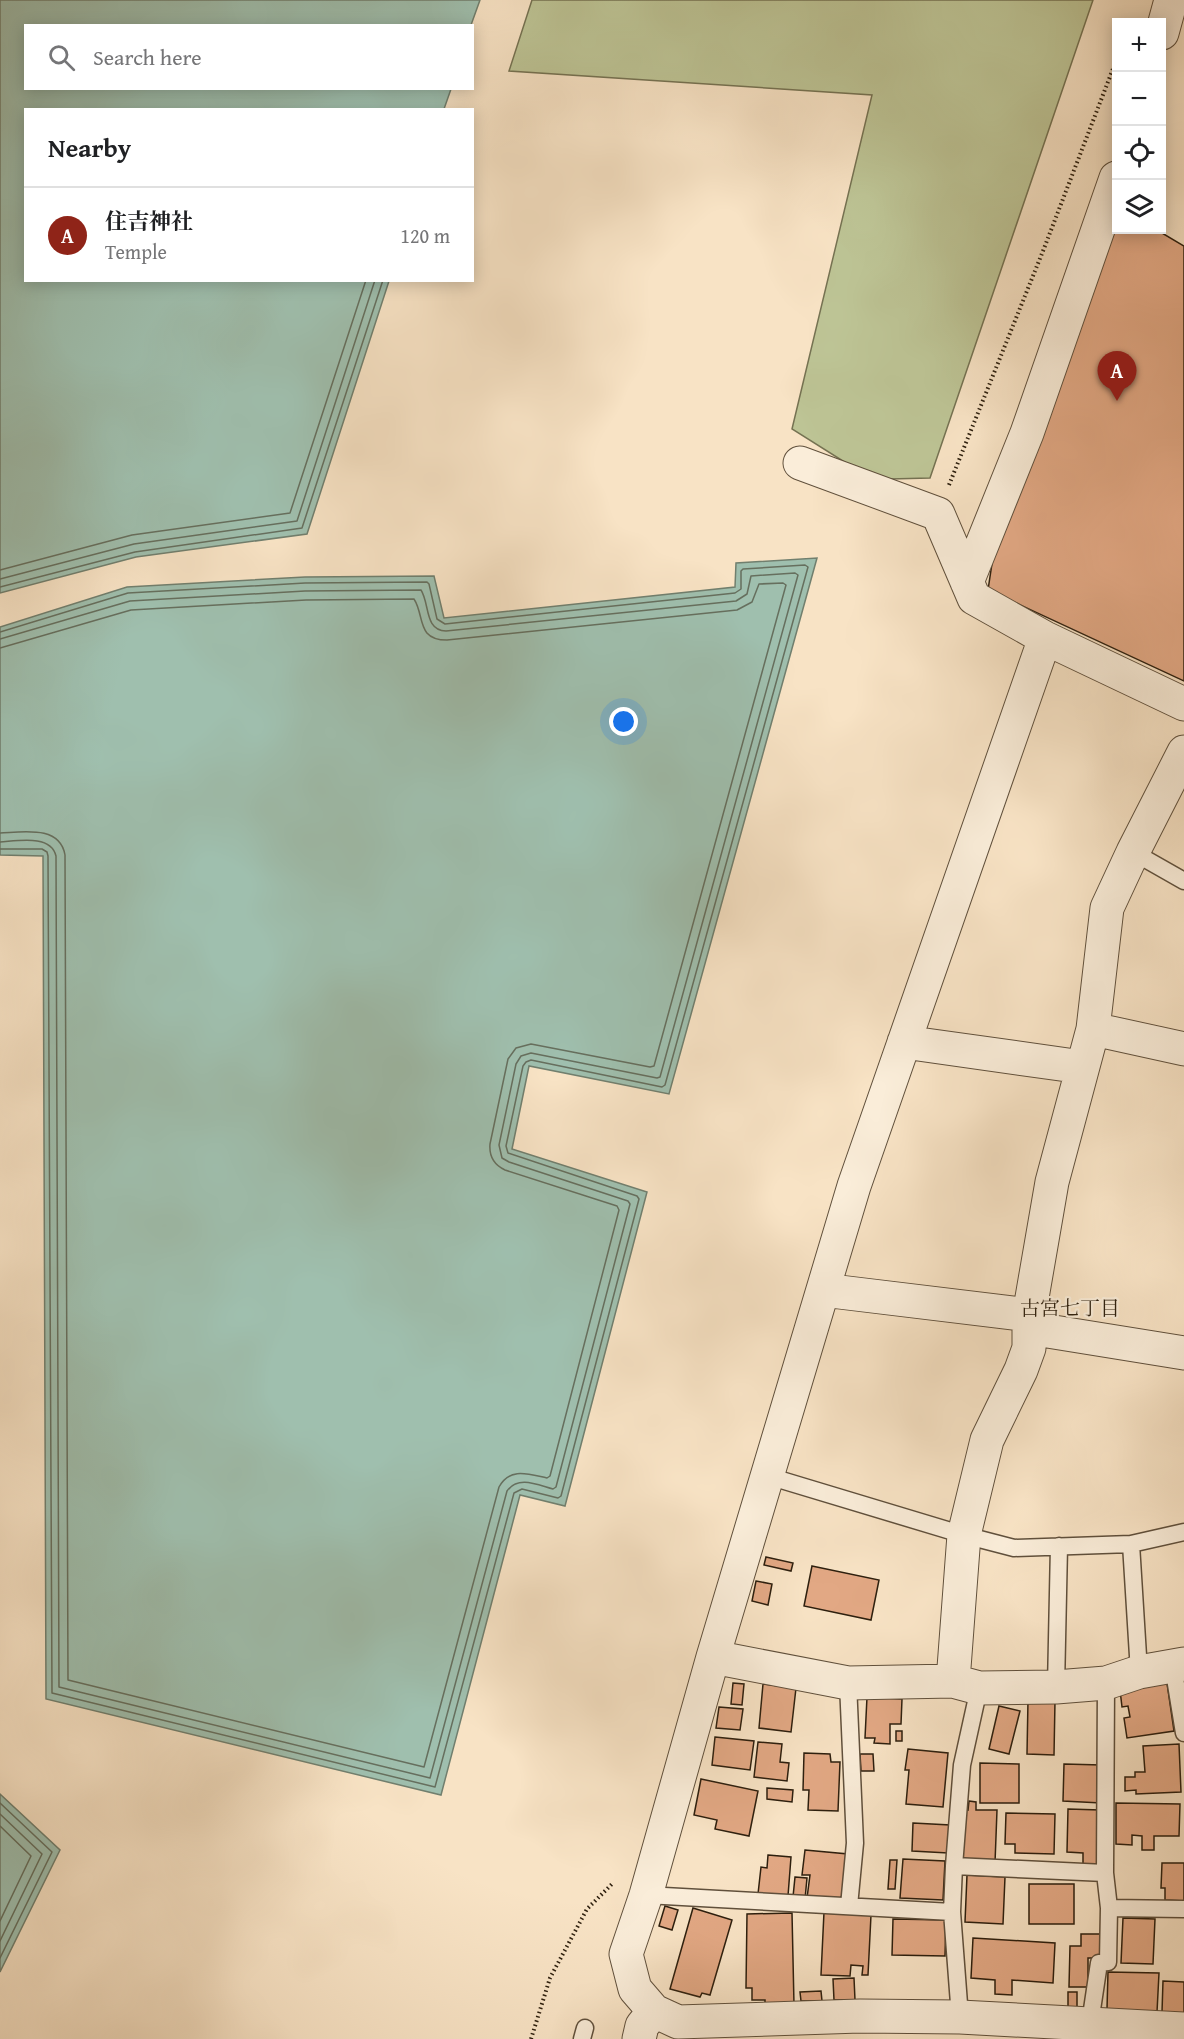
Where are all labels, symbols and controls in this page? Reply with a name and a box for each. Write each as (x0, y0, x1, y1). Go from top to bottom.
map controls (1112, 18, 1166, 234)
button: + (1112, 18, 1166, 72)
search box (24, 24, 474, 90)
icon: search (45, 41, 78, 74)
text: Search here (93, 41, 202, 73)
button: − (1112, 72, 1166, 126)
button: locate (1112, 126, 1166, 180)
text: Nearby (48, 128, 131, 167)
button: layers (1112, 180, 1166, 234)
text: 住吉神社 (105, 205, 193, 237)
text: A (61, 221, 74, 250)
text: 120 m (400, 221, 450, 250)
text: Temple (105, 237, 167, 266)
pin: A (1098, 352, 1136, 401)
your location (609, 707, 638, 736)
district label: 古宮七丁目 (1020, 1293, 1120, 1322)

